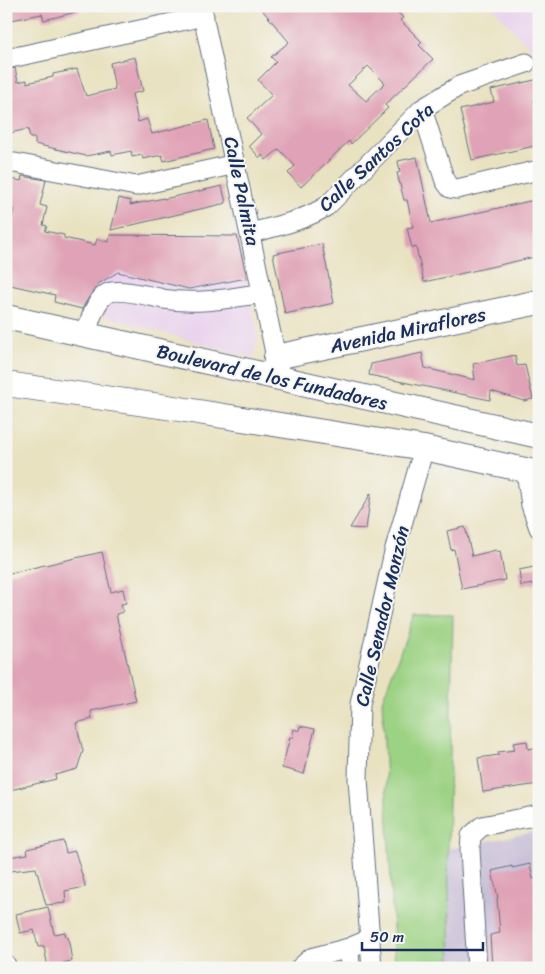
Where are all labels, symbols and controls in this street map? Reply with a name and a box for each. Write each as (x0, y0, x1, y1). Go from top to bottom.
street label: Calle Santos Cota (310, 94, 442, 220)
street label: Calle Palmita (214, 133, 270, 249)
street label: Avenida Miraflores (326, 297, 489, 363)
street label: Boulevard de los Fundadores (153, 334, 391, 420)
street label: Calle Senador Monzón (345, 522, 419, 710)
scale bar (362, 919, 484, 951)
text: 50 m (370, 924, 405, 950)

